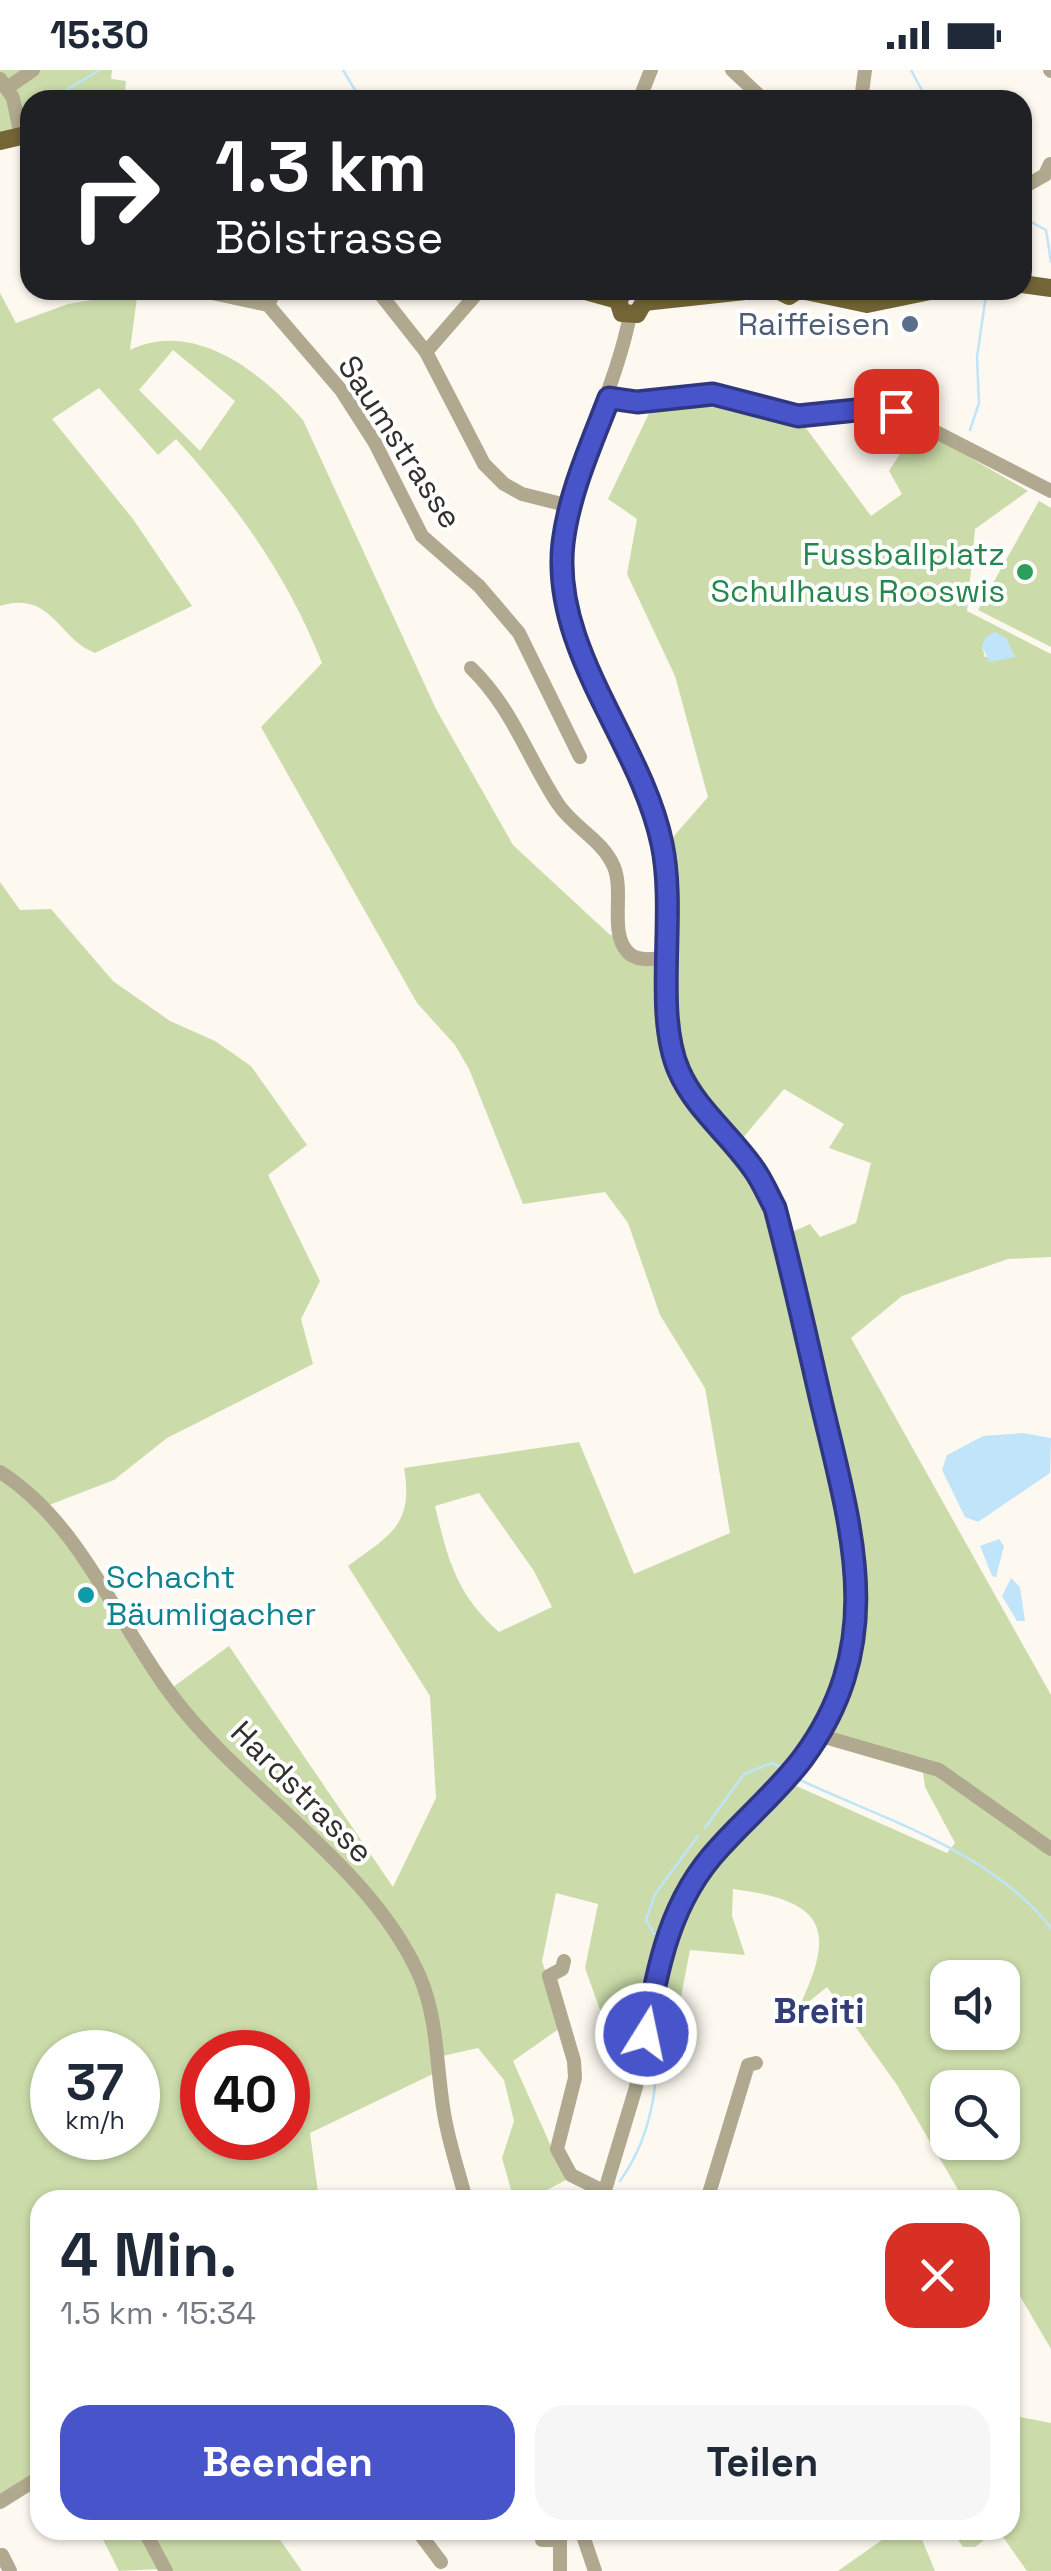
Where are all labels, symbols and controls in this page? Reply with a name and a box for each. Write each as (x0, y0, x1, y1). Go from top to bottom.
text: 15:30 (50, 11, 149, 59)
text: 1.3 km (215, 122, 427, 211)
icon: right (50, 130, 180, 260)
text: Bölstrasse (215, 209, 443, 266)
place label: Raiffeisen (738, 304, 890, 344)
marker: Raiffeisen (899, 313, 921, 335)
street label: Saumstrasse (329, 348, 471, 536)
pin (854, 369, 939, 454)
icon: arrive (869, 384, 924, 439)
place label: Fussballplatz Schulhaus Rooswis (711, 534, 1005, 611)
marker: Fussballplatz Schulhaus Rooswis (1014, 561, 1036, 583)
place label: Schacht Bäumligacher (106, 1557, 316, 1634)
marker: Schacht Bäumligacher (75, 1584, 97, 1606)
street label: Hardstrasse (222, 1712, 382, 1872)
map controls (930, 1960, 1020, 2160)
button: sound (930, 1960, 1020, 2050)
position arrow (594, 1982, 698, 2086)
district label: Breiti (773, 1989, 865, 2033)
speed limit sign: 40 (180, 2030, 310, 2160)
text: 37 (66, 2051, 124, 2115)
button: search (930, 2070, 1020, 2160)
text: km/h (65, 2104, 125, 2136)
text: 4 Min. (60, 2217, 237, 2294)
button: close (885, 2223, 990, 2328)
text: 1.5 km · 15:34 (60, 2293, 256, 2333)
button: Beenden (60, 2405, 515, 2520)
button: Teilen (535, 2405, 990, 2520)

